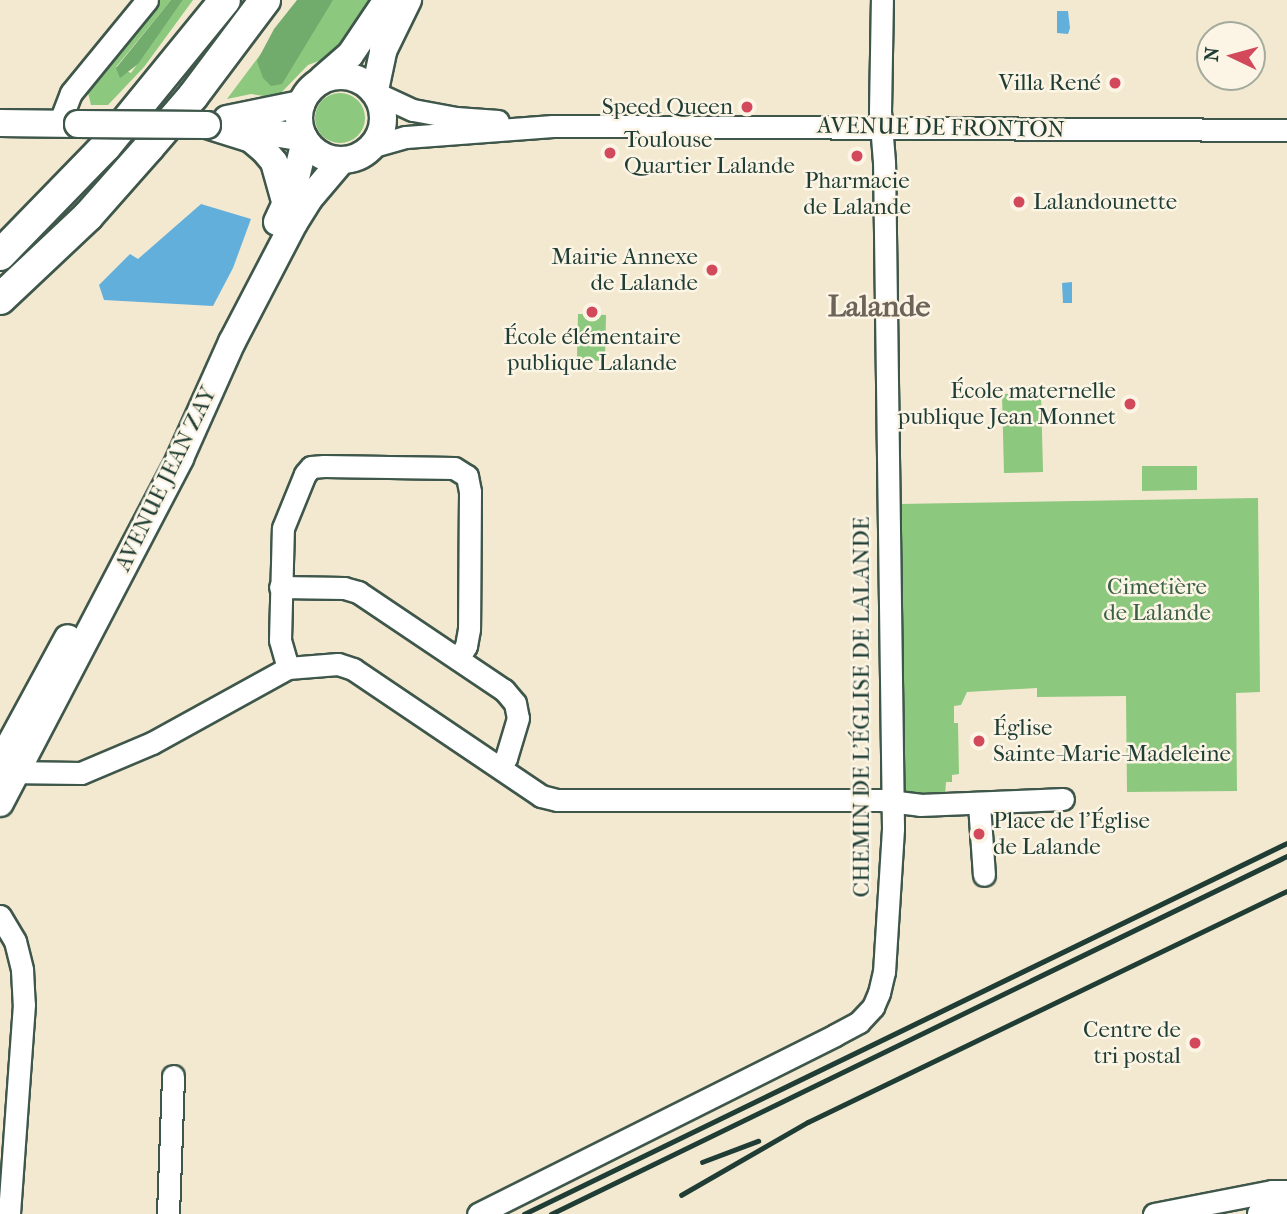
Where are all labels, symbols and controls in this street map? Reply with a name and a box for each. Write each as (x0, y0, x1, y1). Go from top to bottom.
north arrow (1196, 21, 1266, 91)
text: N (1200, 46, 1224, 62)
place label: Villa René (999, 69, 1101, 97)
marker: Villa René (1107, 75, 1123, 91)
place label: Speed Queen (602, 93, 733, 121)
marker: Speed Queen (739, 99, 755, 115)
street label: AVENUE DE FRONTON (817, 112, 1065, 144)
place label: Toulouse Quartier Lalande (624, 126, 795, 180)
marker: Toulouse Quartier Lalande (602, 145, 618, 161)
marker: Pharmacie de Lalande (849, 148, 865, 164)
place label: Pharmacie de Lalande (803, 167, 911, 221)
place label: Lalandounette (1033, 188, 1177, 216)
marker: Lalandounette (1011, 194, 1027, 210)
place label: Mairie Annexe de Lalande (551, 243, 698, 297)
marker: Mairie Annexe de Lalande (704, 262, 720, 278)
district label: Lalande (828, 289, 930, 325)
marker: École élémentaire publique Lalande (584, 304, 600, 320)
place label: École élémentaire publique Lalande (503, 323, 681, 377)
place label: École maternelle publique Jean Monnet (898, 377, 1116, 431)
street label: AVENUE JEAN ZAY (109, 382, 223, 576)
marker: École maternelle publique Jean Monnet (1122, 396, 1138, 412)
street label: CHEMIN DE L'ÉGLISE DE LALANDE (848, 517, 876, 897)
park label: Cimetière de Lalande (1103, 573, 1211, 627)
place label: Église Sainte-Marie-Madeleine (993, 714, 1231, 768)
marker: Église Sainte-Marie-Madeleine (971, 733, 987, 749)
place label: Place de l'Église de Lalande (993, 807, 1150, 861)
marker: Place de l'Église de Lalande (971, 826, 987, 842)
place label: Centre de tri postal (1083, 1016, 1181, 1070)
marker: Centre de tri postal (1187, 1035, 1203, 1051)

